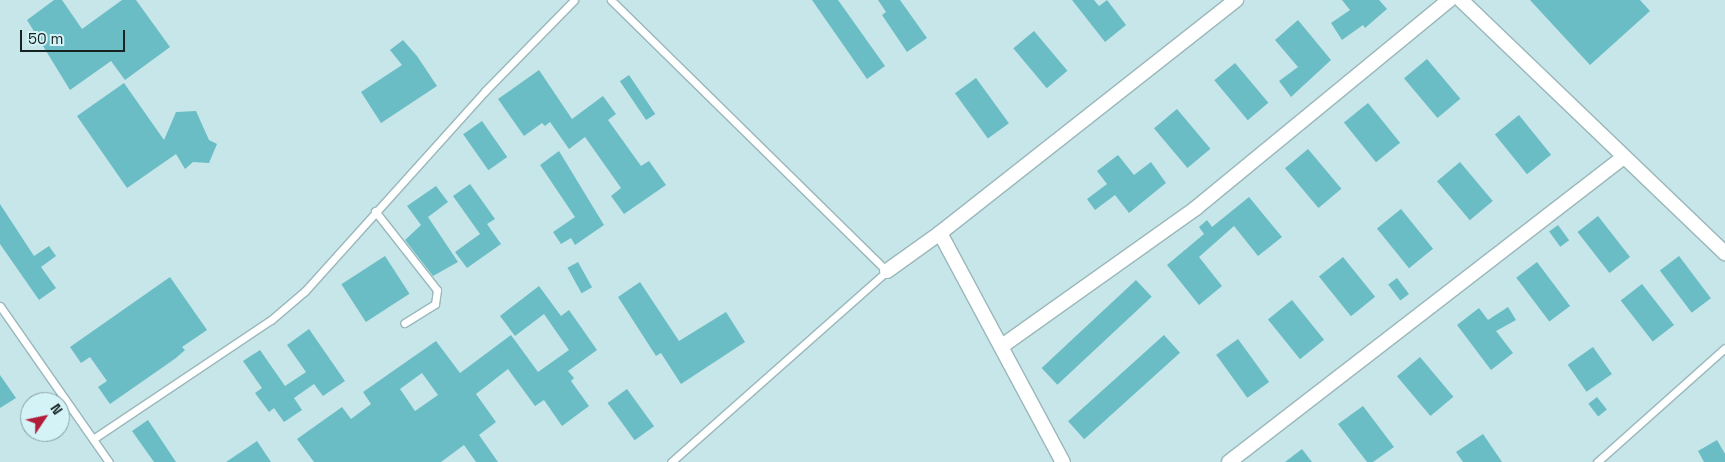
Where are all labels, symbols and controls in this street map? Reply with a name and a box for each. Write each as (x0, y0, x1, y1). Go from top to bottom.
scale bar (22, 20, 128, 52)
text: 50 m (28, 29, 63, 48)
north arrow (20, 392, 70, 442)
text: N (47, 400, 67, 418)

